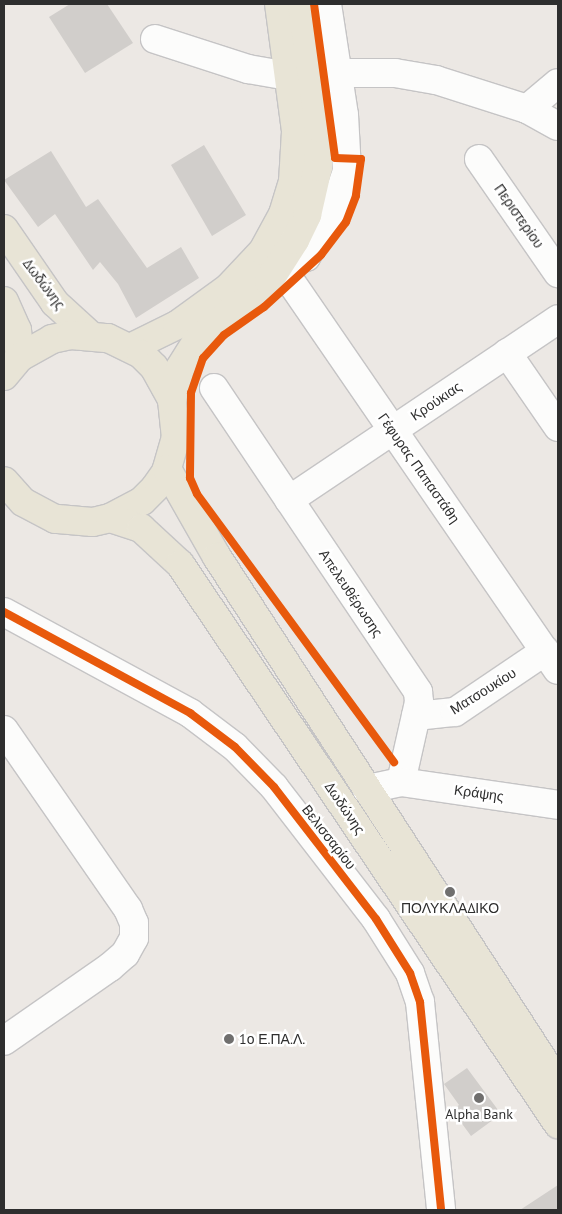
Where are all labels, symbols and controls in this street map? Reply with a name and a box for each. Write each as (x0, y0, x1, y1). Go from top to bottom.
street label: Περιστερίου (491, 181, 547, 251)
street label: Δωδώνης (19, 255, 69, 313)
street label: Κρούκιας (407, 378, 465, 424)
street label: Γέφυρας Παπαστάθη (375, 410, 463, 526)
street label: Απελευθέρωσης (316, 546, 386, 640)
street label: Ματσουκίου (447, 664, 519, 718)
street label: Δωδώνης (322, 779, 368, 837)
street label: Κράψης (453, 781, 505, 805)
street label: Βελισσαρίου (298, 801, 360, 873)
marker: ΠΟΛΥΚΛΑΔΙΚΟ (444, 886, 456, 898)
place label: ΠΟΛΥΚΛΑΔΙΚΟ (401, 900, 499, 916)
place label: 1ο Ε.ΠΑ.Λ. (239, 1031, 305, 1047)
marker: 1ο Ε.ΠΑ.Λ. (223, 1033, 235, 1045)
marker: Alpha Bank (473, 1092, 485, 1104)
place label: Alpha Bank (445, 1106, 513, 1122)

